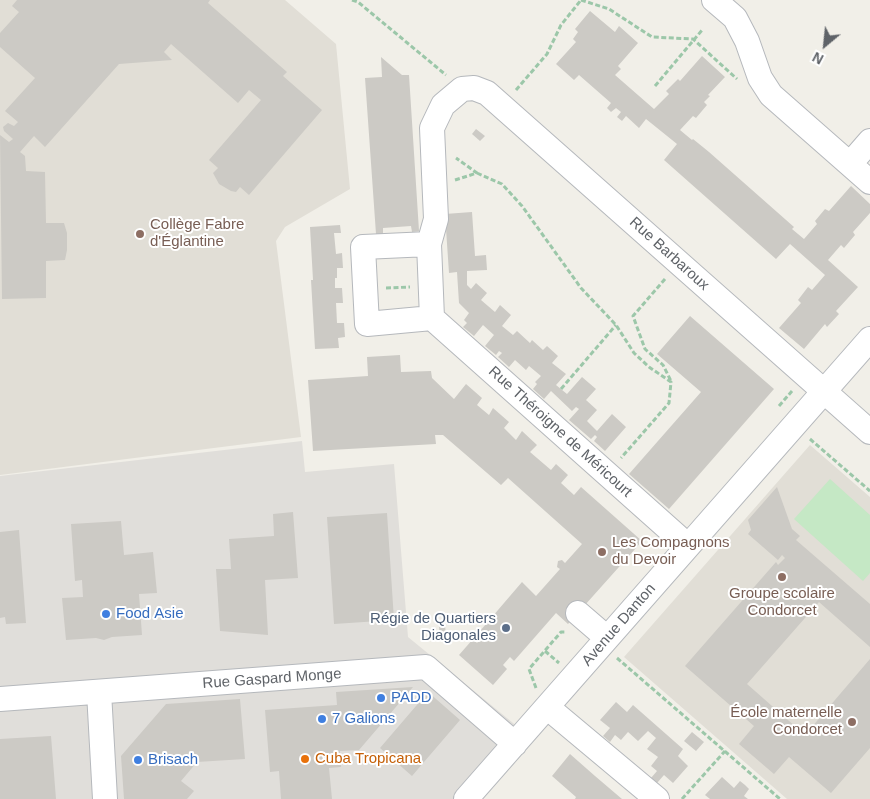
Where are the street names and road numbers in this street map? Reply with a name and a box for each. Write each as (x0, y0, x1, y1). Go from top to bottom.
street label: Rue Barbaroux (625, 214, 713, 294)
street label: Rue Théroigne de Méricourt (485, 363, 635, 501)
street label: Avenue Danton (578, 580, 660, 670)
street label: Rue Gaspard Monge (202, 665, 342, 693)

